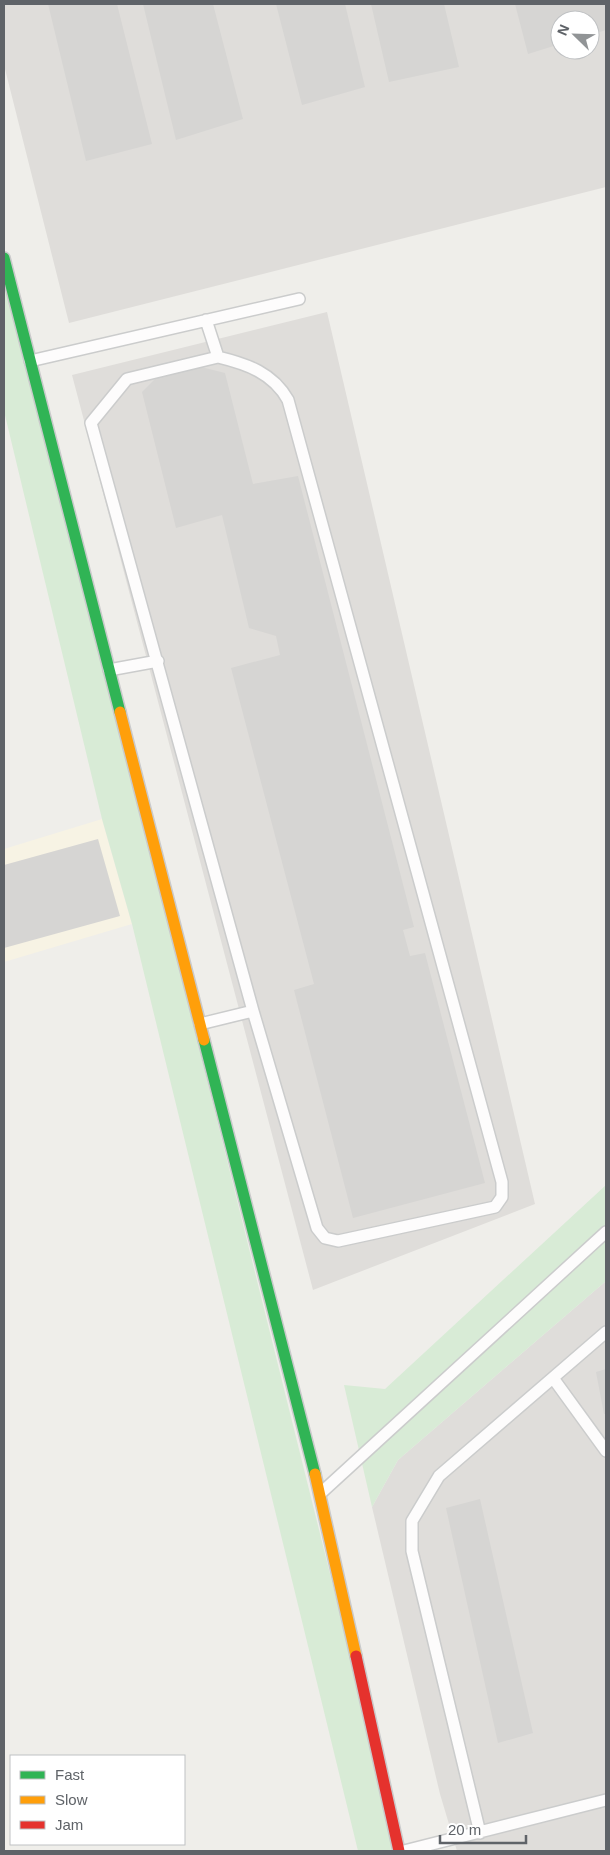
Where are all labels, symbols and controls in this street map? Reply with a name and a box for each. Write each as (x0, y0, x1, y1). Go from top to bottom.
north arrow (550, 10, 600, 60)
text: N (554, 22, 572, 38)
legend (10, 1755, 185, 1845)
text: Fast (55, 1766, 85, 1783)
text: Slow (55, 1791, 88, 1808)
scale bar (440, 1812, 526, 1844)
text: Jam (55, 1816, 83, 1833)
text: 20 m (448, 1821, 481, 1838)

